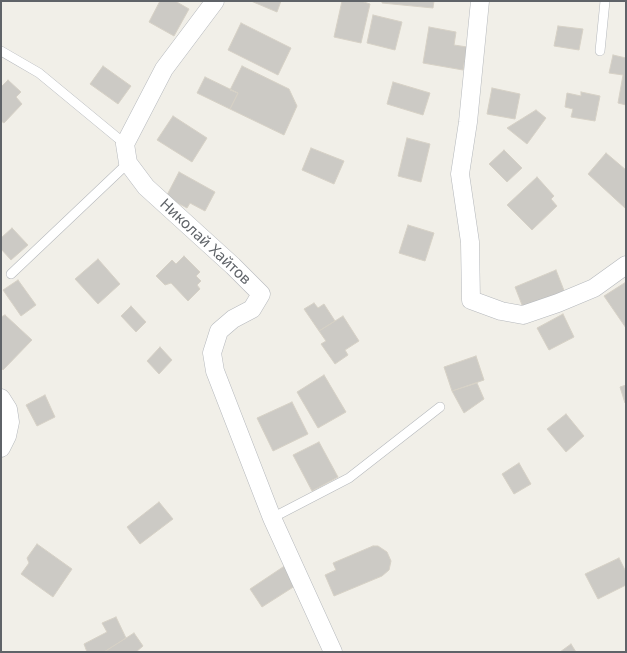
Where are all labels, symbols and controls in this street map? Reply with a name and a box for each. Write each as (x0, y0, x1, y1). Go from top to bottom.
street label: Николай Хайтов (156, 195, 254, 289)

